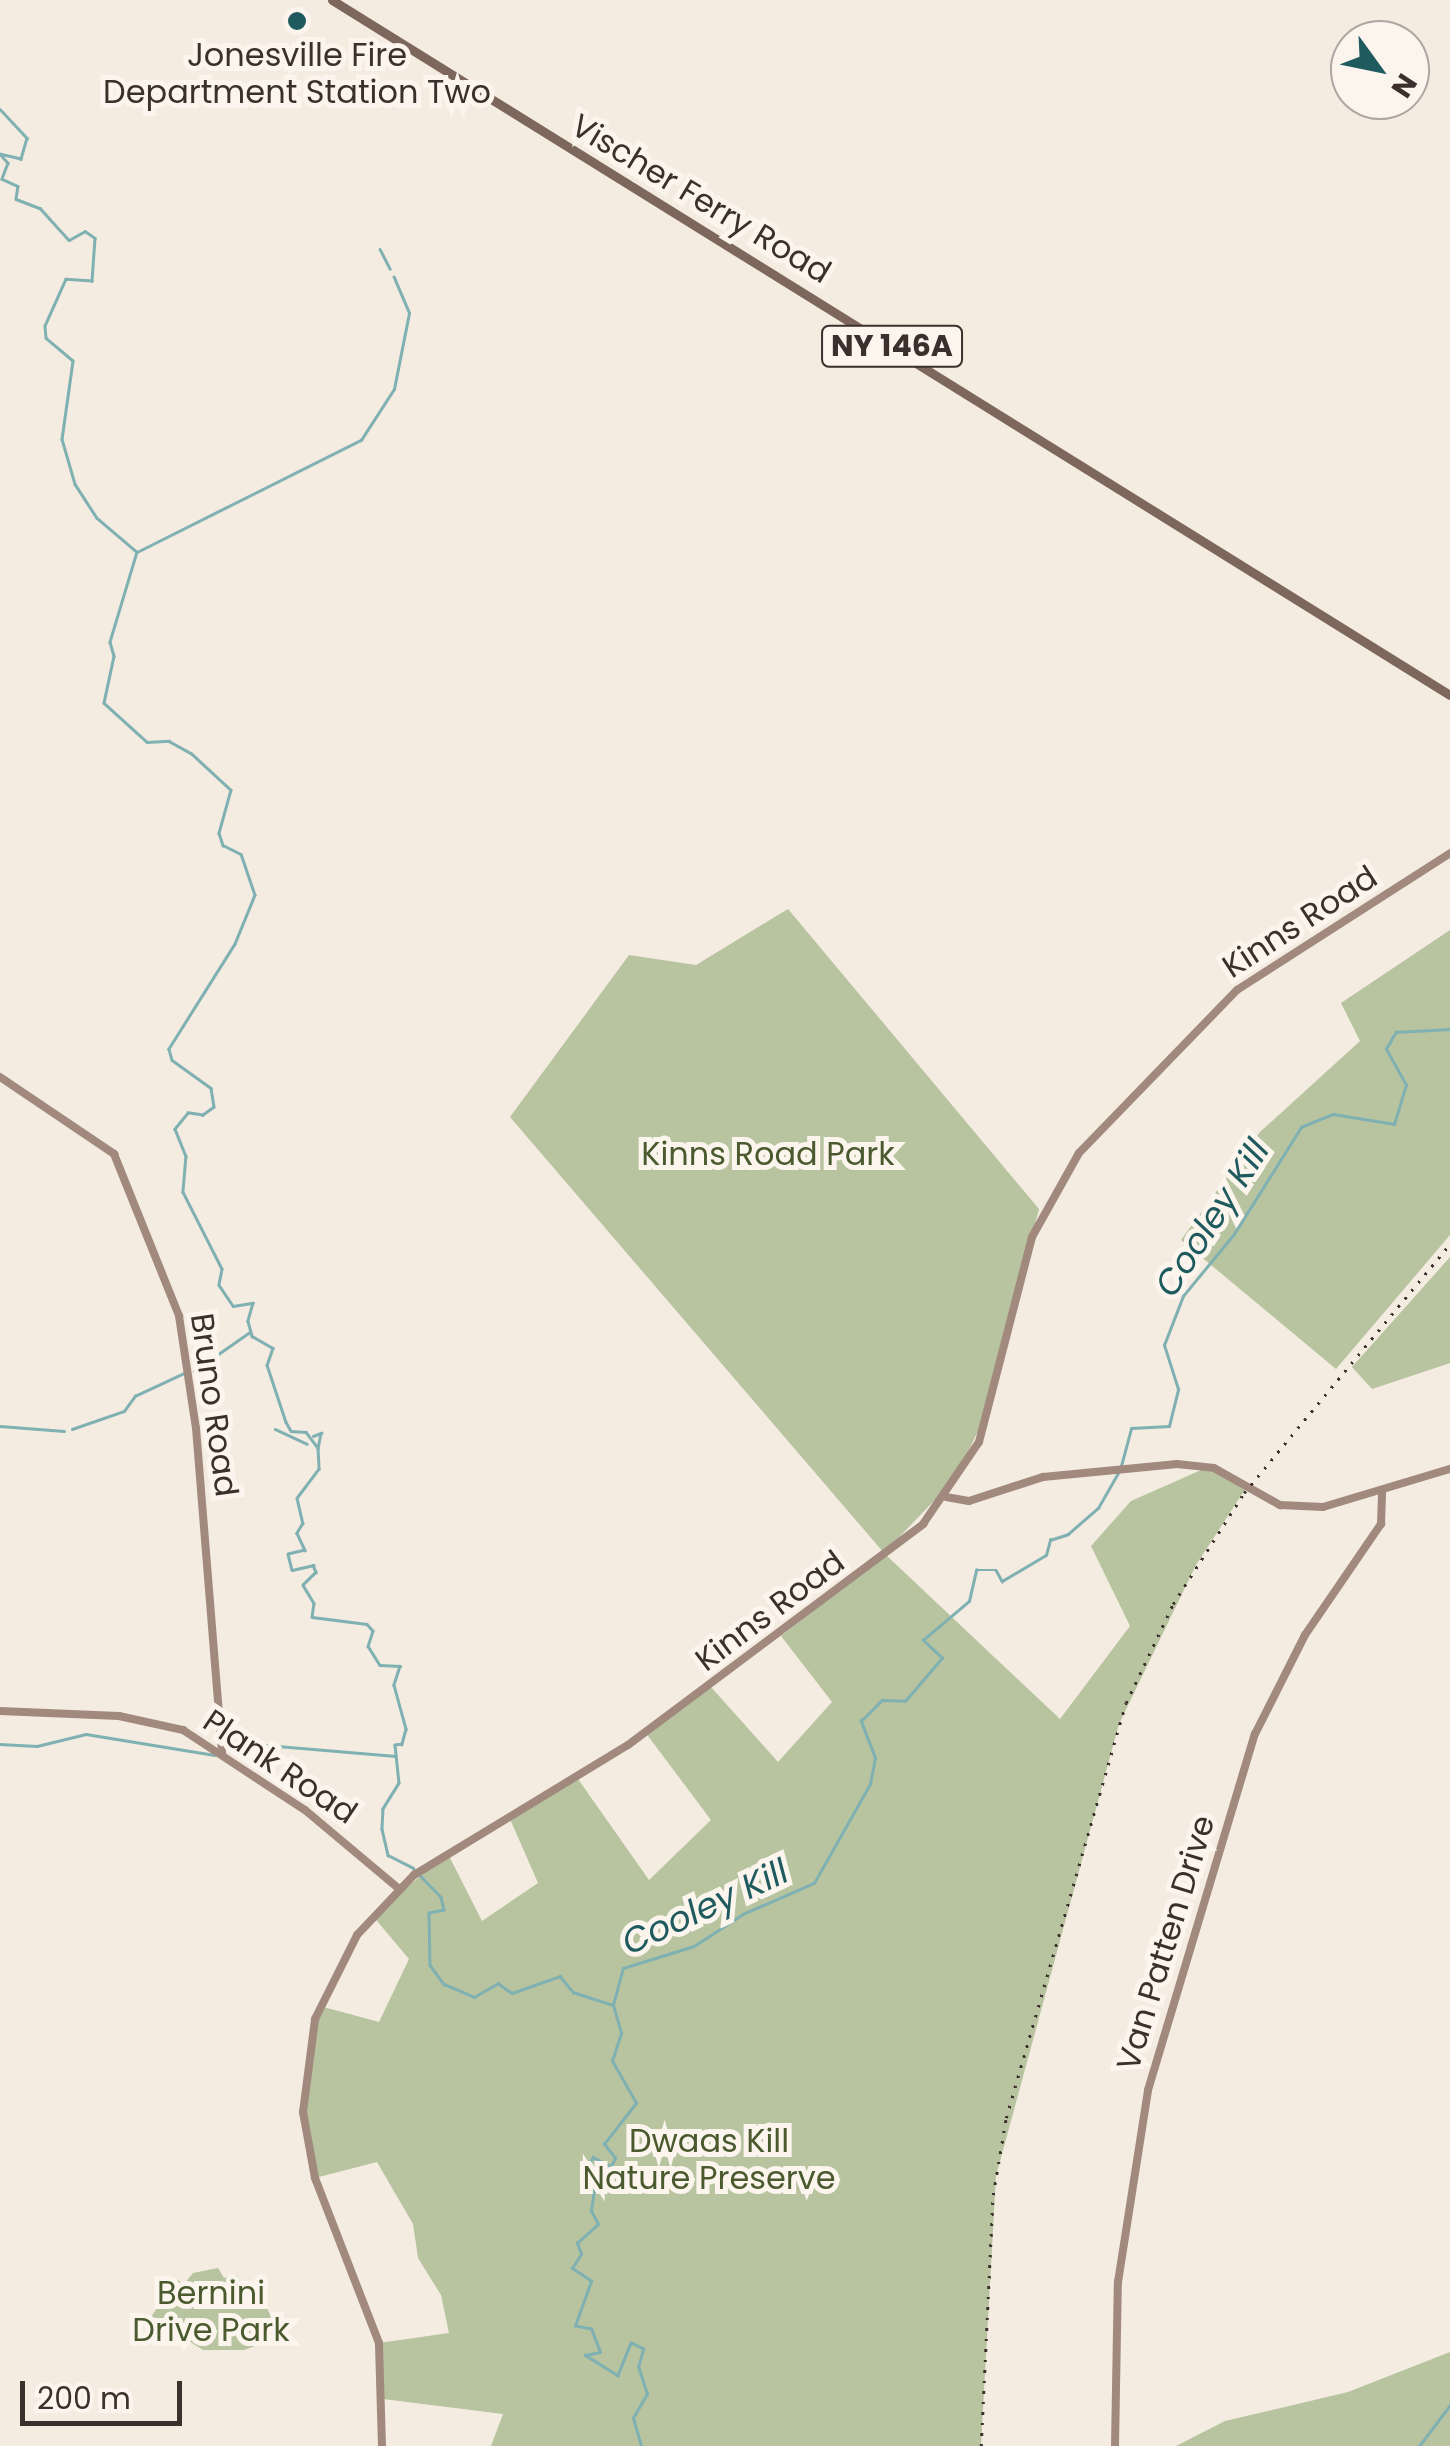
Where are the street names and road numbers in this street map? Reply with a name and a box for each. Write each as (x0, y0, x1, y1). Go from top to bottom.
street label: Vischer Ferry Road (564, 106, 838, 292)
road number: NY 146A (820, 321, 964, 371)
street label: Kinns Road (1216, 858, 1384, 986)
street label: Bruno Road (182, 1311, 246, 1499)
street label: Kinns Road (688, 1543, 852, 1679)
street label: Plank Road (196, 1702, 364, 1832)
street label: Van Patten Drive (1109, 1811, 1223, 2075)

